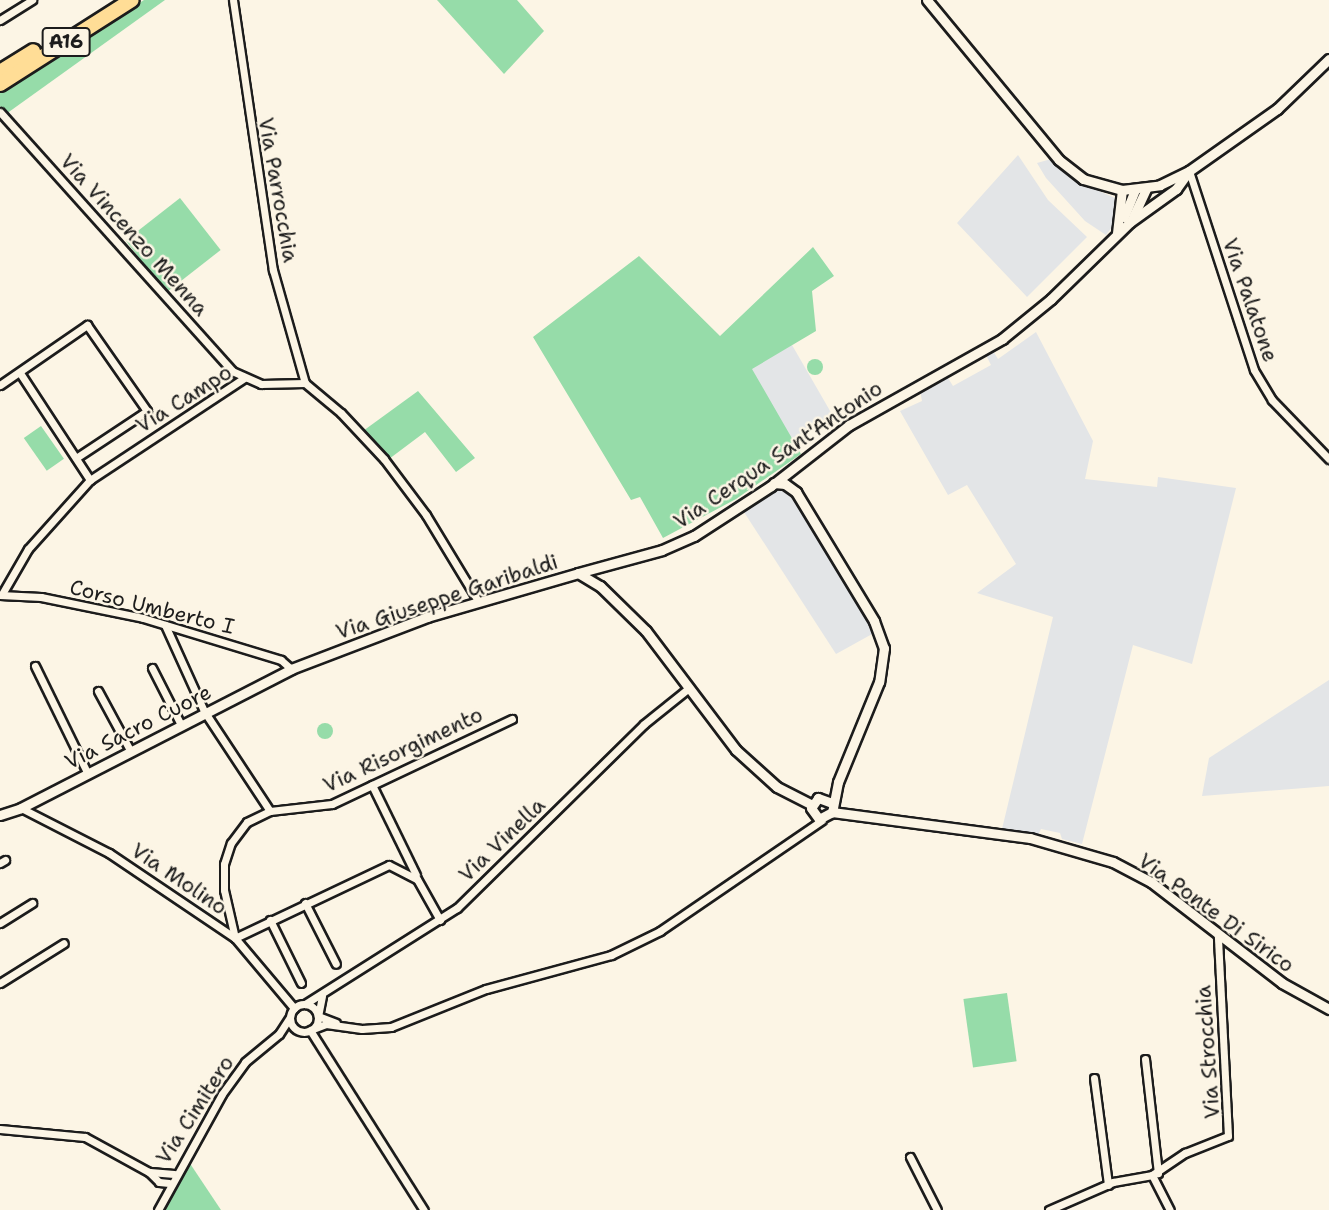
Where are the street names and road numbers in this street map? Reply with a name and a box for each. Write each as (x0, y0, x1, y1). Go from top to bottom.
road number: A16 (42, 26, 90, 58)
street label: Via Parrocchia (253, 116, 303, 264)
street label: Via Vincenzo Menna (55, 149, 213, 321)
street label: Via Palatone (1217, 235, 1283, 365)
street label: Via Campo (131, 360, 237, 438)
street label: Via Cerqua Sant'Antonio (669, 376, 887, 534)
street label: Via Giuseppe Garibaldi (333, 549, 561, 645)
street label: Corso Umberto I (67, 574, 237, 640)
street label: Via Sacro Cuore (61, 679, 215, 775)
street label: Via Risorgimento (319, 702, 487, 798)
street label: Via Vinella (454, 793, 550, 887)
street label: Via Molino (126, 838, 232, 920)
street label: Via Ponte Di Sirico (1133, 848, 1299, 978)
street label: Via Strocchia (1191, 984, 1225, 1120)
street label: Via Cimitero (151, 1051, 239, 1169)

